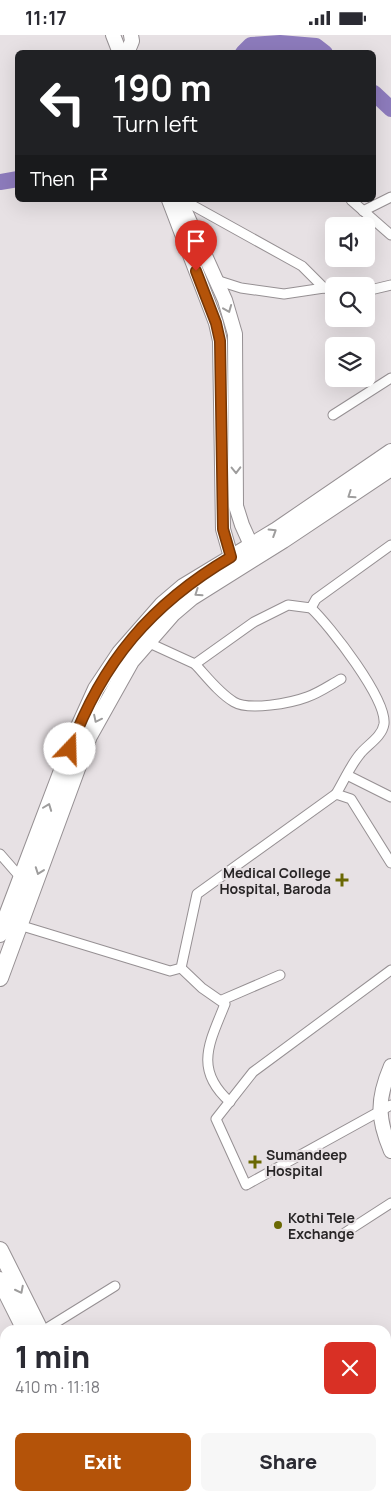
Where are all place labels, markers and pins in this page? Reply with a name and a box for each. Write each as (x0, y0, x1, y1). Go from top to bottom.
pin (175, 220, 217, 271)
place label: Medical College Hospital, Baroda (219, 863, 331, 898)
marker: Medical College Hospital, Baroda (335, 873, 349, 887)
place label: Sumandeep Hospital (266, 1145, 348, 1180)
marker: Sumandeep Hospital (248, 1155, 262, 1169)
place label: Kothi Tele Exchange (288, 1208, 355, 1243)
marker: Kothi Tele Exchange (272, 1219, 284, 1231)

